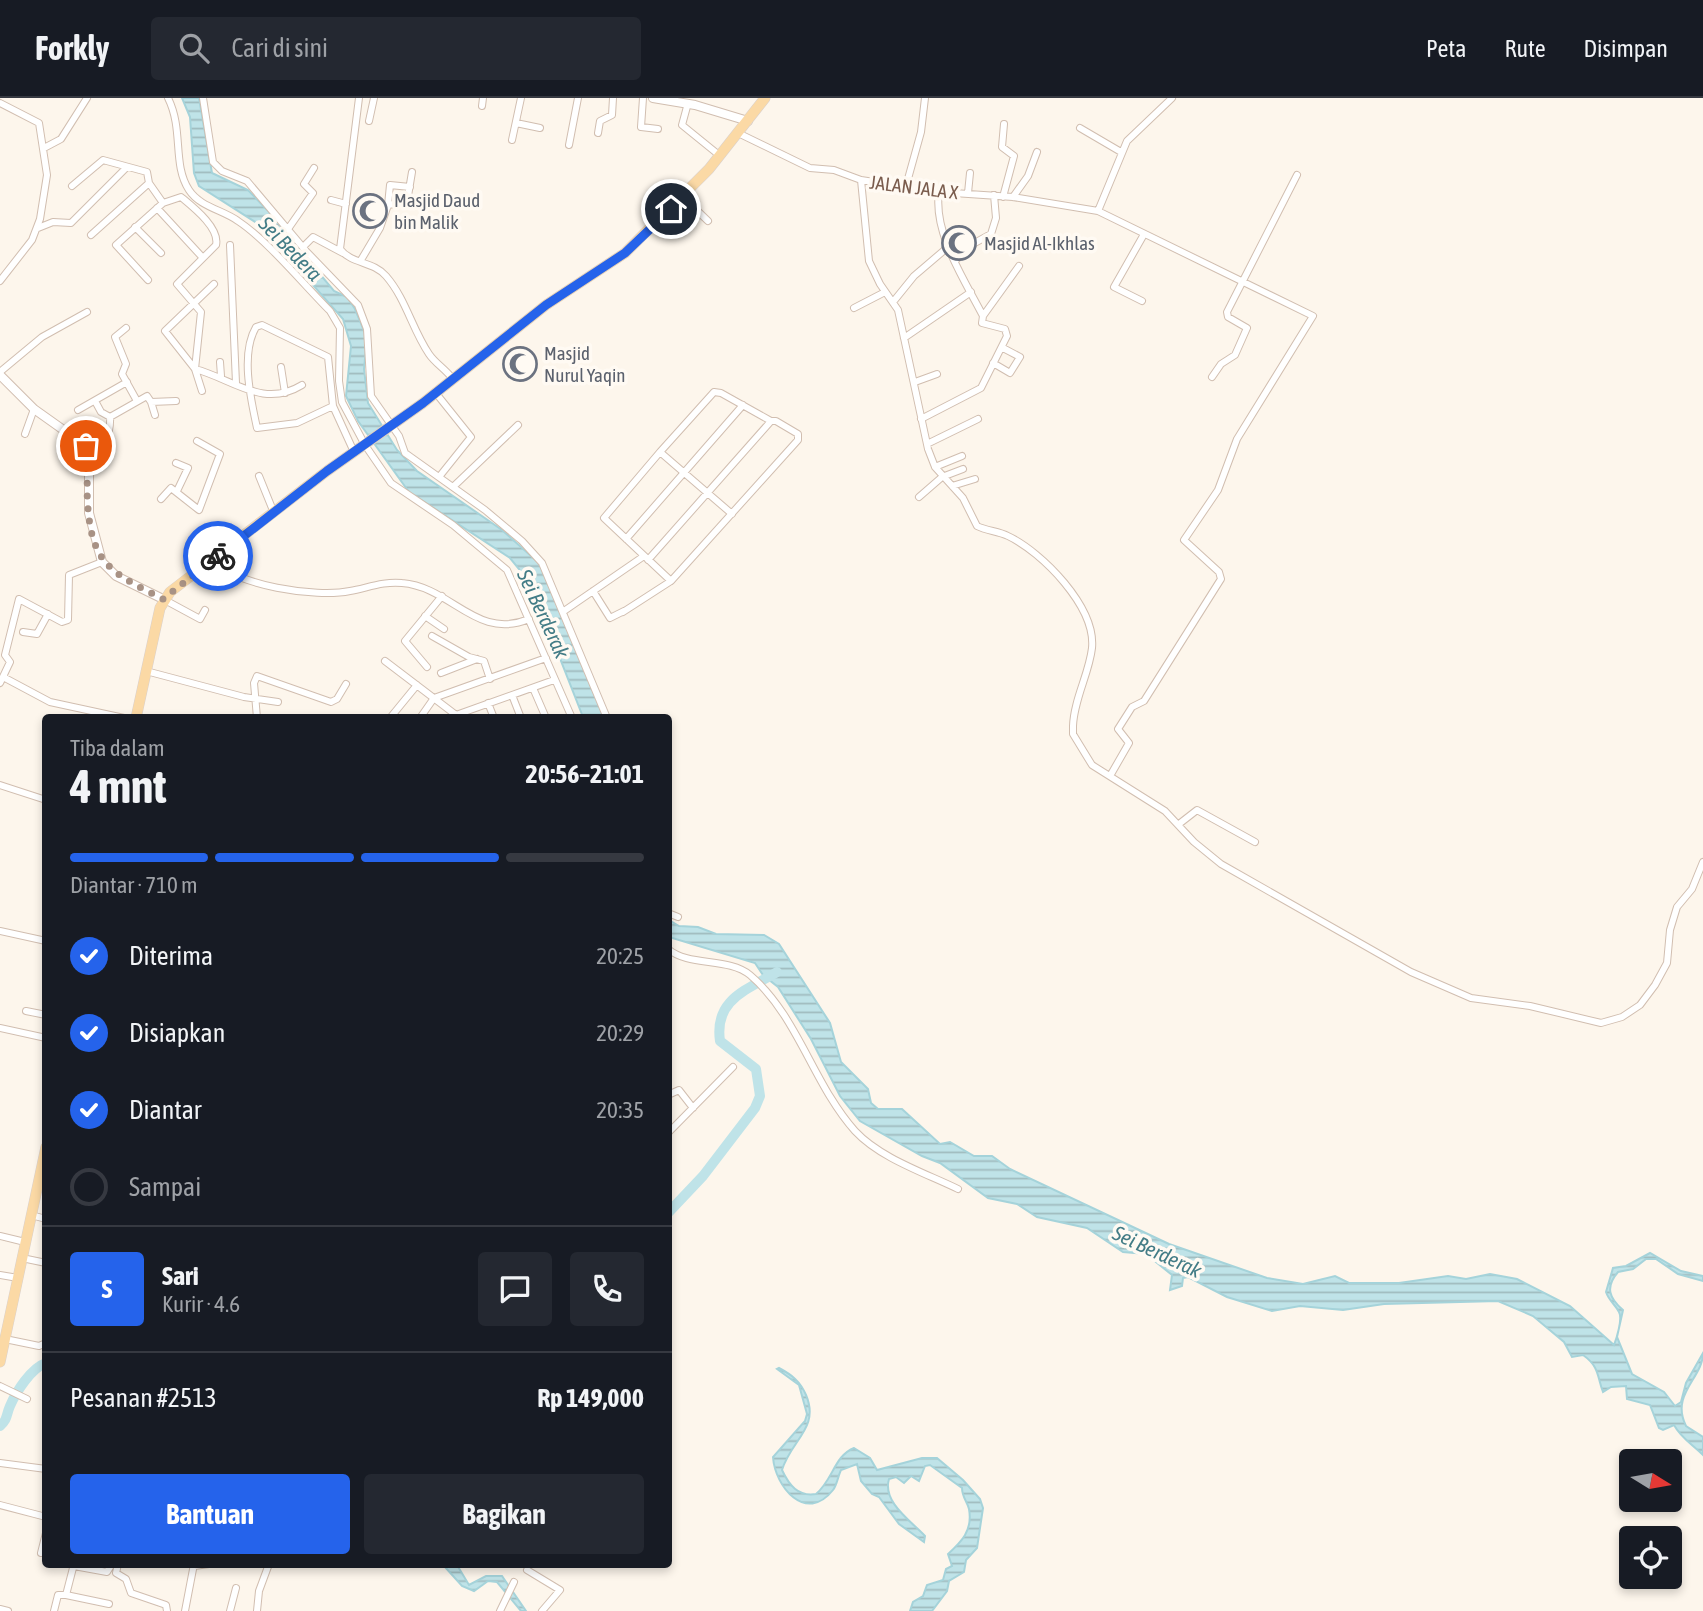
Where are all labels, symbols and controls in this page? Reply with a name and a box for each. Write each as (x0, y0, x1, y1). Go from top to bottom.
search box (151, 17, 641, 80)
text: Forkly (35, 29, 109, 67)
icon: search (175, 29, 213, 67)
text: Cari di sini (231, 33, 328, 63)
text: Peta (1426, 35, 1466, 62)
text: Rute (1504, 35, 1546, 62)
text: Disimpan (1584, 35, 1668, 62)
street label: JALAN JALA X (868, 171, 960, 203)
pin (641, 179, 701, 239)
place label: Masjid Daud bin Malik (394, 189, 480, 233)
icon: home (652, 190, 690, 228)
mosque icon: Masjid Daud bin Malik (351, 192, 389, 230)
water label: Sei Bedera (254, 210, 327, 286)
mosque icon: Masjid Al-Ikhlas (940, 224, 978, 262)
place label: Masjid Al-Ikhlas (984, 232, 1095, 254)
place label: Masjid Nurul Yaqin (544, 342, 626, 386)
mosque icon: Masjid Nurul Yaqin (501, 345, 539, 383)
pin (56, 416, 116, 476)
icon: bag (67, 427, 105, 465)
courier (183, 521, 253, 591)
icon: bike (199, 537, 237, 575)
water label: Sei Berderak (512, 564, 575, 662)
text: Tiba dalam (70, 735, 165, 761)
text: 20:56–21:01 (526, 759, 644, 789)
text: 4 mnt (70, 760, 167, 813)
text: Diantar · 710 m (70, 872, 198, 898)
icon: check (70, 937, 108, 975)
text: Diterima (129, 941, 213, 971)
text: 20:25 (596, 943, 644, 969)
icon: check (70, 1014, 108, 1052)
text: Disiapkan (129, 1018, 225, 1048)
text: 20:29 (596, 1020, 644, 1046)
icon: check (70, 1091, 108, 1129)
text: Diantar (129, 1095, 202, 1125)
text: 20:35 (596, 1097, 644, 1123)
text: Sampai (129, 1172, 201, 1202)
water label: Sei Berderak (1108, 1220, 1206, 1282)
button: chat (478, 1252, 552, 1326)
button: phone (570, 1252, 644, 1326)
text: Sari (162, 1261, 199, 1291)
text: S (102, 1274, 112, 1304)
text: Kurir · 4.6 (162, 1291, 240, 1317)
text: Pesanan #2513 (70, 1383, 217, 1413)
text: Rp 149,000 (537, 1383, 644, 1413)
north arrow (1619, 1449, 1682, 1512)
map controls (1619, 1449, 1682, 1589)
button: Bantuan (70, 1474, 350, 1554)
button: Bagikan (364, 1474, 644, 1554)
button: locate (1619, 1526, 1682, 1589)

